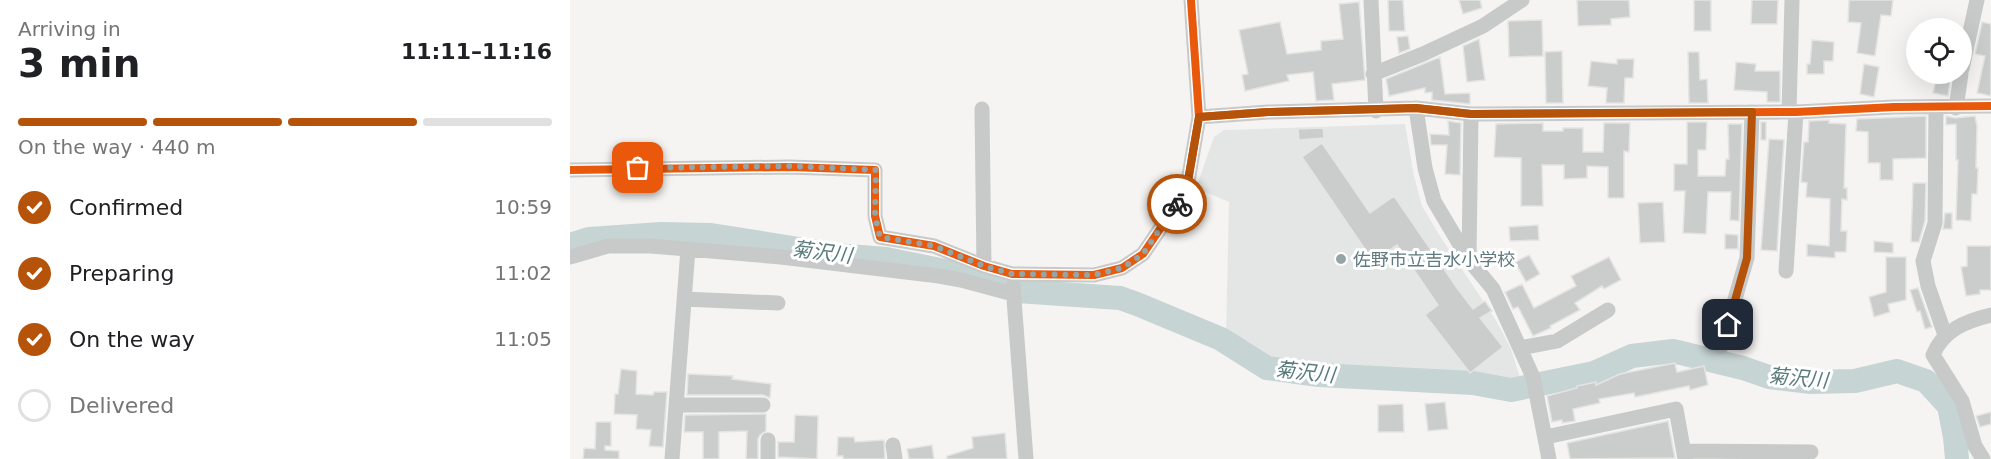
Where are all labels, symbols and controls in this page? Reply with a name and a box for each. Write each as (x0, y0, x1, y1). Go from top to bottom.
text: Arriving in (18, 17, 121, 41)
map controls (1906, 18, 1972, 84)
button: locate (1906, 18, 1972, 84)
text: 11:11–11:16 (401, 39, 552, 64)
text: 3 min (18, 41, 140, 86)
text: On the way · 440 m (18, 135, 216, 159)
pin (612, 142, 663, 193)
icon: bag (621, 151, 654, 184)
courier (1147, 174, 1207, 234)
icon: bike (1161, 188, 1194, 221)
icon: check (18, 191, 51, 224)
text: Confirmed (69, 195, 183, 220)
text: 10:59 (494, 195, 552, 219)
water label: 菊沢川 (791, 236, 855, 268)
place label: 佐野市立吉水小学校 (1353, 249, 1515, 270)
marker: 佐野市立吉水小学校 (1334, 252, 1348, 266)
icon: check (18, 257, 51, 290)
text: Preparing (69, 261, 175, 286)
text: 11:02 (494, 261, 552, 285)
pin (1702, 299, 1753, 350)
icon: home (1711, 308, 1744, 341)
icon: check (18, 323, 51, 356)
text: On the way (69, 327, 195, 352)
text: 11:05 (494, 327, 552, 351)
water label: 菊沢川 (1274, 357, 1338, 387)
water label: 菊沢川 (1767, 363, 1831, 393)
text: Delivered (69, 393, 174, 418)

